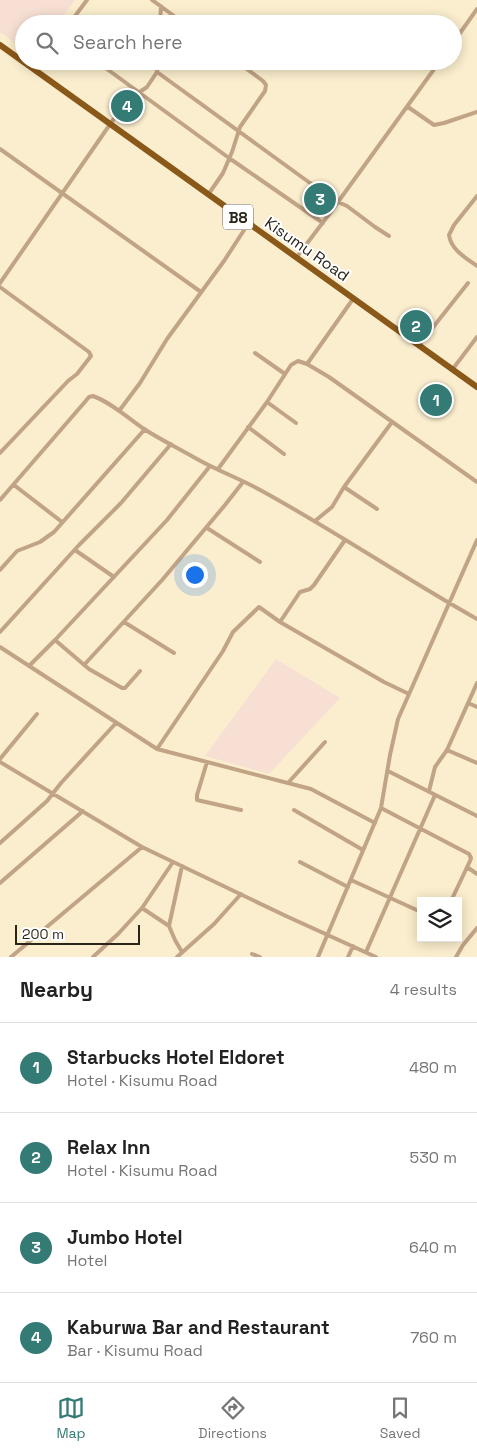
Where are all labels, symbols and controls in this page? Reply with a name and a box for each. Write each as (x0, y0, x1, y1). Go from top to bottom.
search box (15, 15, 462, 70)
icon: search (33, 29, 61, 57)
text: Search here (73, 30, 183, 55)
pin: 4 (111, 87, 143, 125)
pin: 3 (304, 180, 336, 218)
road number: B8 (223, 204, 253, 230)
street label: Kisumu Road (261, 212, 353, 286)
pin: 2 (400, 307, 432, 345)
pin: 1 (420, 381, 452, 419)
your location (182, 562, 208, 588)
map controls (417, 897, 462, 942)
button: layers (417, 897, 462, 942)
scale bar (15, 922, 140, 945)
text: 200 m (22, 925, 64, 943)
text: Nearby (20, 976, 93, 1003)
text: 4 results (390, 979, 457, 1000)
text: Starbucks Hotel Eldoret (67, 1045, 285, 1070)
text: 1 (32, 1057, 40, 1078)
text: 480 m (409, 1057, 457, 1078)
text: Hotel · Kisumu Road (67, 1070, 217, 1091)
text: Relax Inn (67, 1135, 151, 1160)
text: 2 (31, 1147, 41, 1168)
text: 530 m (410, 1147, 457, 1168)
text: Hotel · Kisumu Road (67, 1160, 217, 1181)
text: Jumbo Hotel (67, 1225, 183, 1250)
text: 3 (31, 1237, 41, 1258)
text: 640 m (409, 1237, 457, 1258)
text: Hotel (67, 1250, 108, 1271)
text: Kaburwa Bar and Restaurant (67, 1315, 330, 1340)
text: 4 (31, 1327, 41, 1348)
text: 760 m (410, 1327, 457, 1348)
text: Bar · Kisumu Road (67, 1340, 203, 1361)
tab: Map (56, 1394, 86, 1442)
tab: Directions (198, 1394, 267, 1442)
tab: Saved (380, 1394, 421, 1442)

